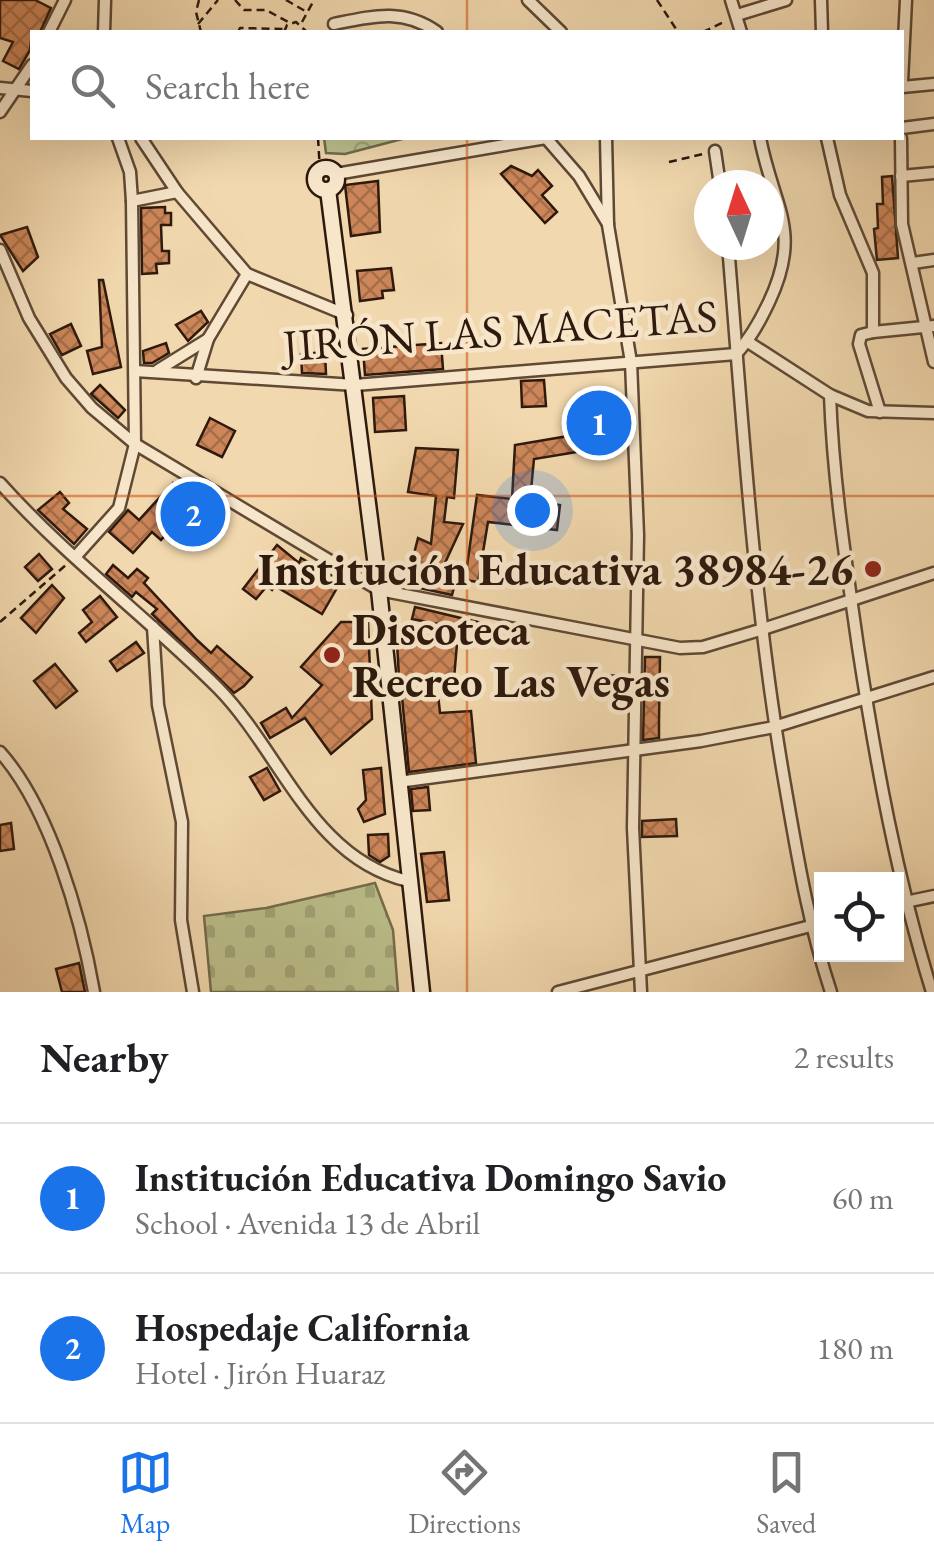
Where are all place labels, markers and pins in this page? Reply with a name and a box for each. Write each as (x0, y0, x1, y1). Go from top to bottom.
pin: 1 (566, 386, 632, 460)
pin: 2 (160, 476, 226, 552)
place label: Institución Educativa 38984-26 (258, 540, 853, 598)
marker: Institución Educativa 38984-26 (862, 558, 884, 580)
place label: Discoteca Recreo Las Vegas (352, 600, 670, 711)
marker: Discoteca Recreo Las Vegas (321, 644, 343, 666)

